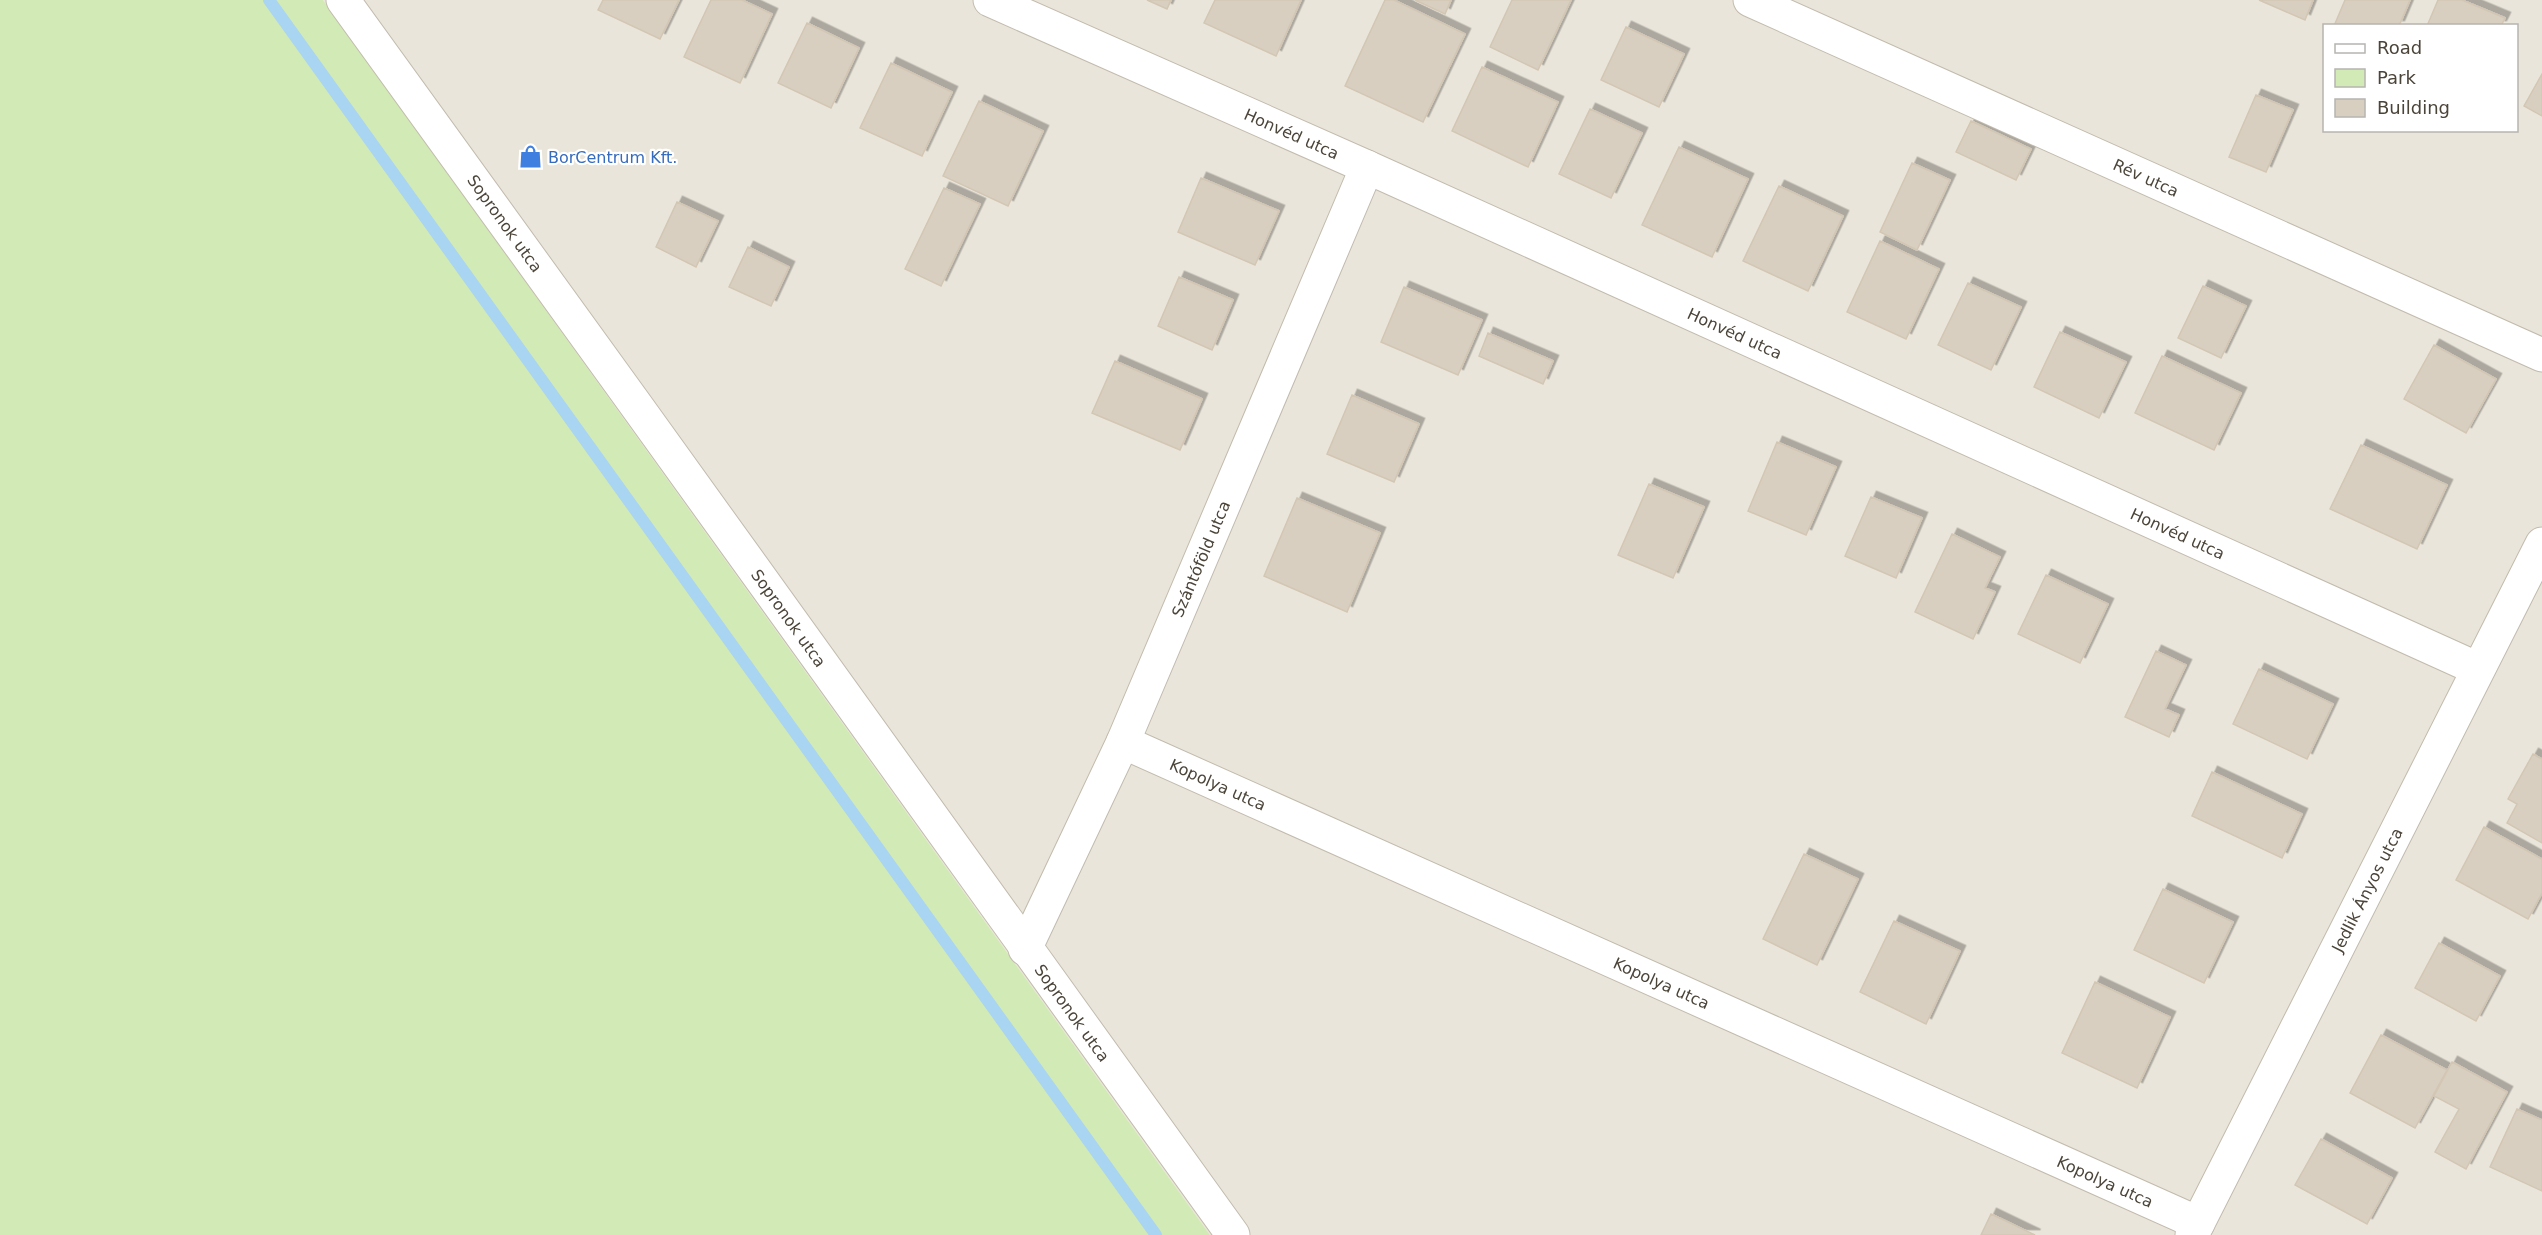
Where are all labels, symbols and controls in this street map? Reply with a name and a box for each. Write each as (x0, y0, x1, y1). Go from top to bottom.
legend (2323, 24, 2518, 132)
text: Road (2377, 37, 2422, 58)
text: Park (2377, 67, 2416, 88)
text: Building (2377, 97, 2450, 118)
street label: Honvéd utca (1241, 104, 1342, 163)
shop icon: BorCentrum Kft. (517, 144, 543, 170)
place label: BorCentrum Kft. (548, 148, 677, 167)
street label: Rév utca (2110, 155, 2182, 200)
street label: Sopronok utca (464, 171, 547, 276)
street label: Honvéd utca (1685, 304, 1785, 363)
street label: Szántóföld utca (1168, 498, 1234, 620)
street label: Honvéd utca (2128, 504, 2228, 563)
street label: Sopronok utca (747, 566, 830, 670)
street label: Kopolya utca (1167, 755, 1269, 814)
street label: Jedlik Ányos utca (2327, 824, 2406, 956)
street label: Kopolya utca (1611, 953, 1713, 1013)
street label: Sopronok utca (1031, 960, 1114, 1065)
street label: Kopolya utca (2054, 1152, 2156, 1211)

